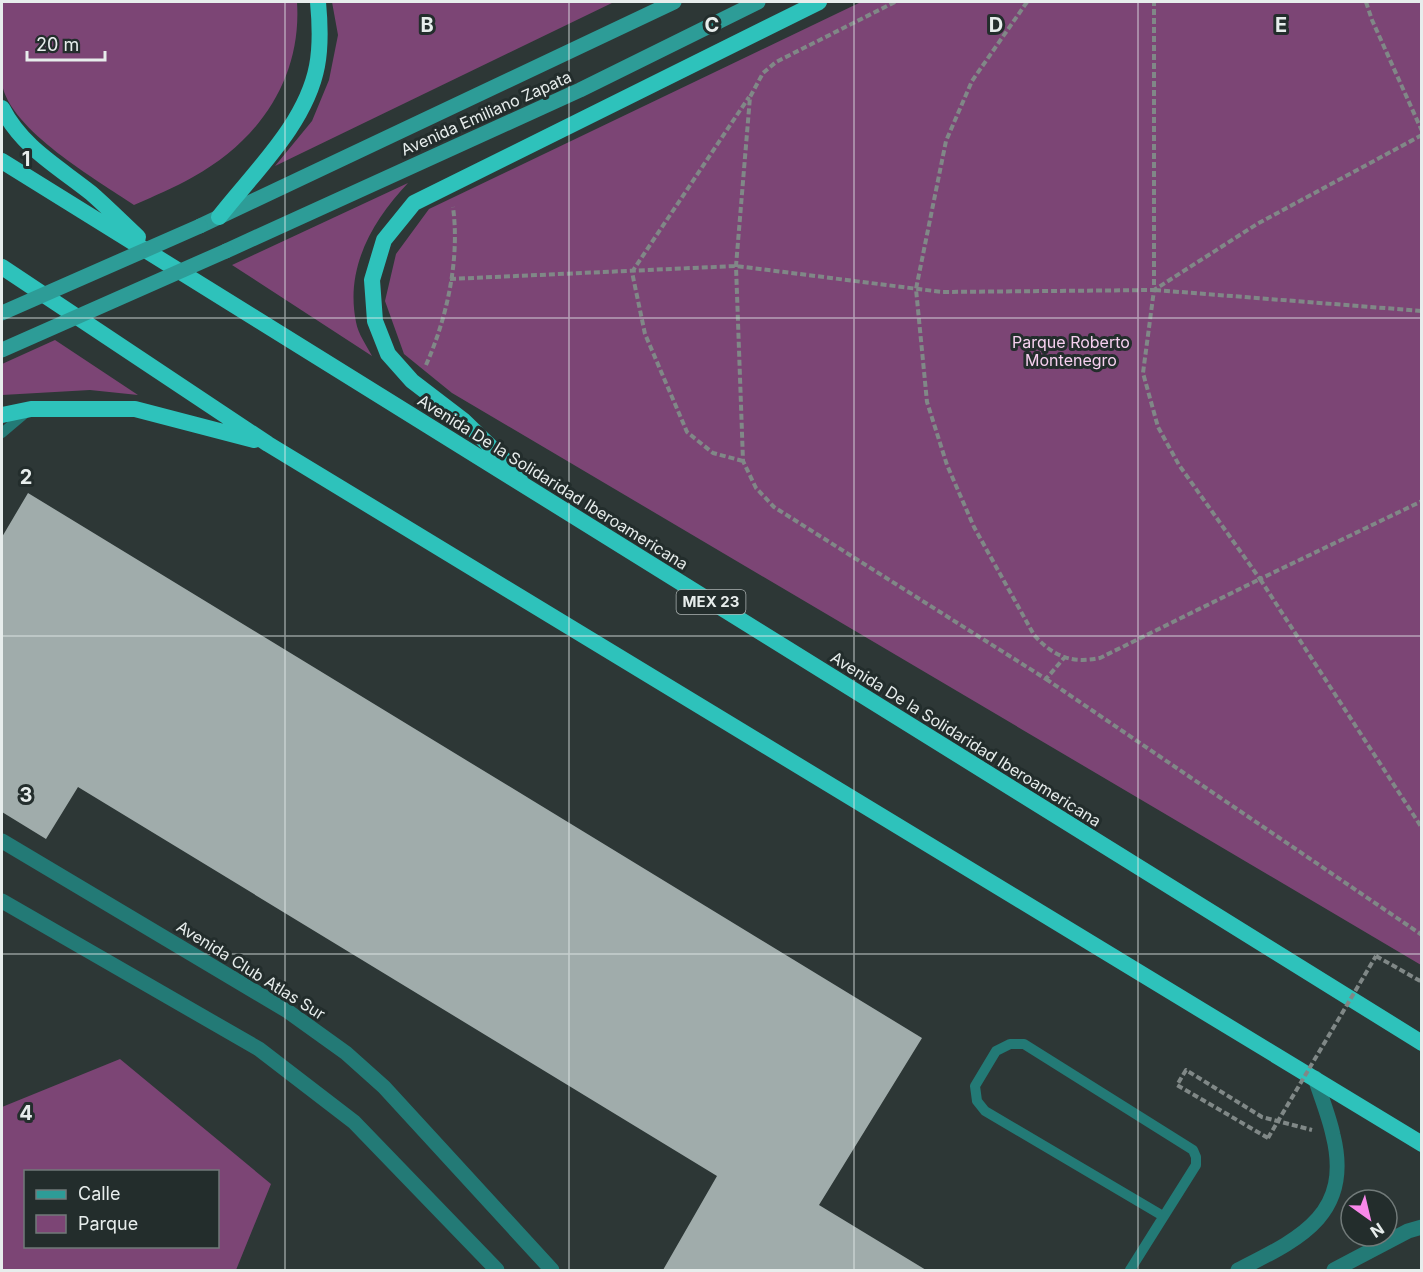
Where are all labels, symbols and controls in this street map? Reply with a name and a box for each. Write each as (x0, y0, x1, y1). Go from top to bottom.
text: B (420, 13, 434, 37)
text: C (705, 13, 719, 37)
text: D (989, 13, 1003, 37)
text: E (1275, 13, 1287, 37)
scale bar (27, 24, 105, 62)
text: 20 m (36, 34, 79, 55)
street label: Avenida Emiliano Zapata (398, 66, 574, 160)
text: 1 (22, 147, 30, 171)
park label: Parque Roberto Montenegro (1012, 332, 1130, 370)
street label: Avenida De la Solidaridad Iberoamericana (414, 390, 692, 574)
text: 2 (20, 465, 32, 489)
road number: MEX 23 (676, 590, 746, 614)
street label: Avenida De la Solidaridad Iberoamericana (827, 647, 1105, 831)
text: 3 (20, 783, 32, 807)
street label: Avenida Club Atlas Sur (173, 916, 329, 1024)
text: 4 (19, 1101, 33, 1125)
legend (24, 1170, 219, 1248)
text: Calle (78, 1183, 120, 1204)
north arrow (1339, 1188, 1399, 1248)
text: Parque (78, 1213, 138, 1234)
text: N (1367, 1219, 1388, 1242)

